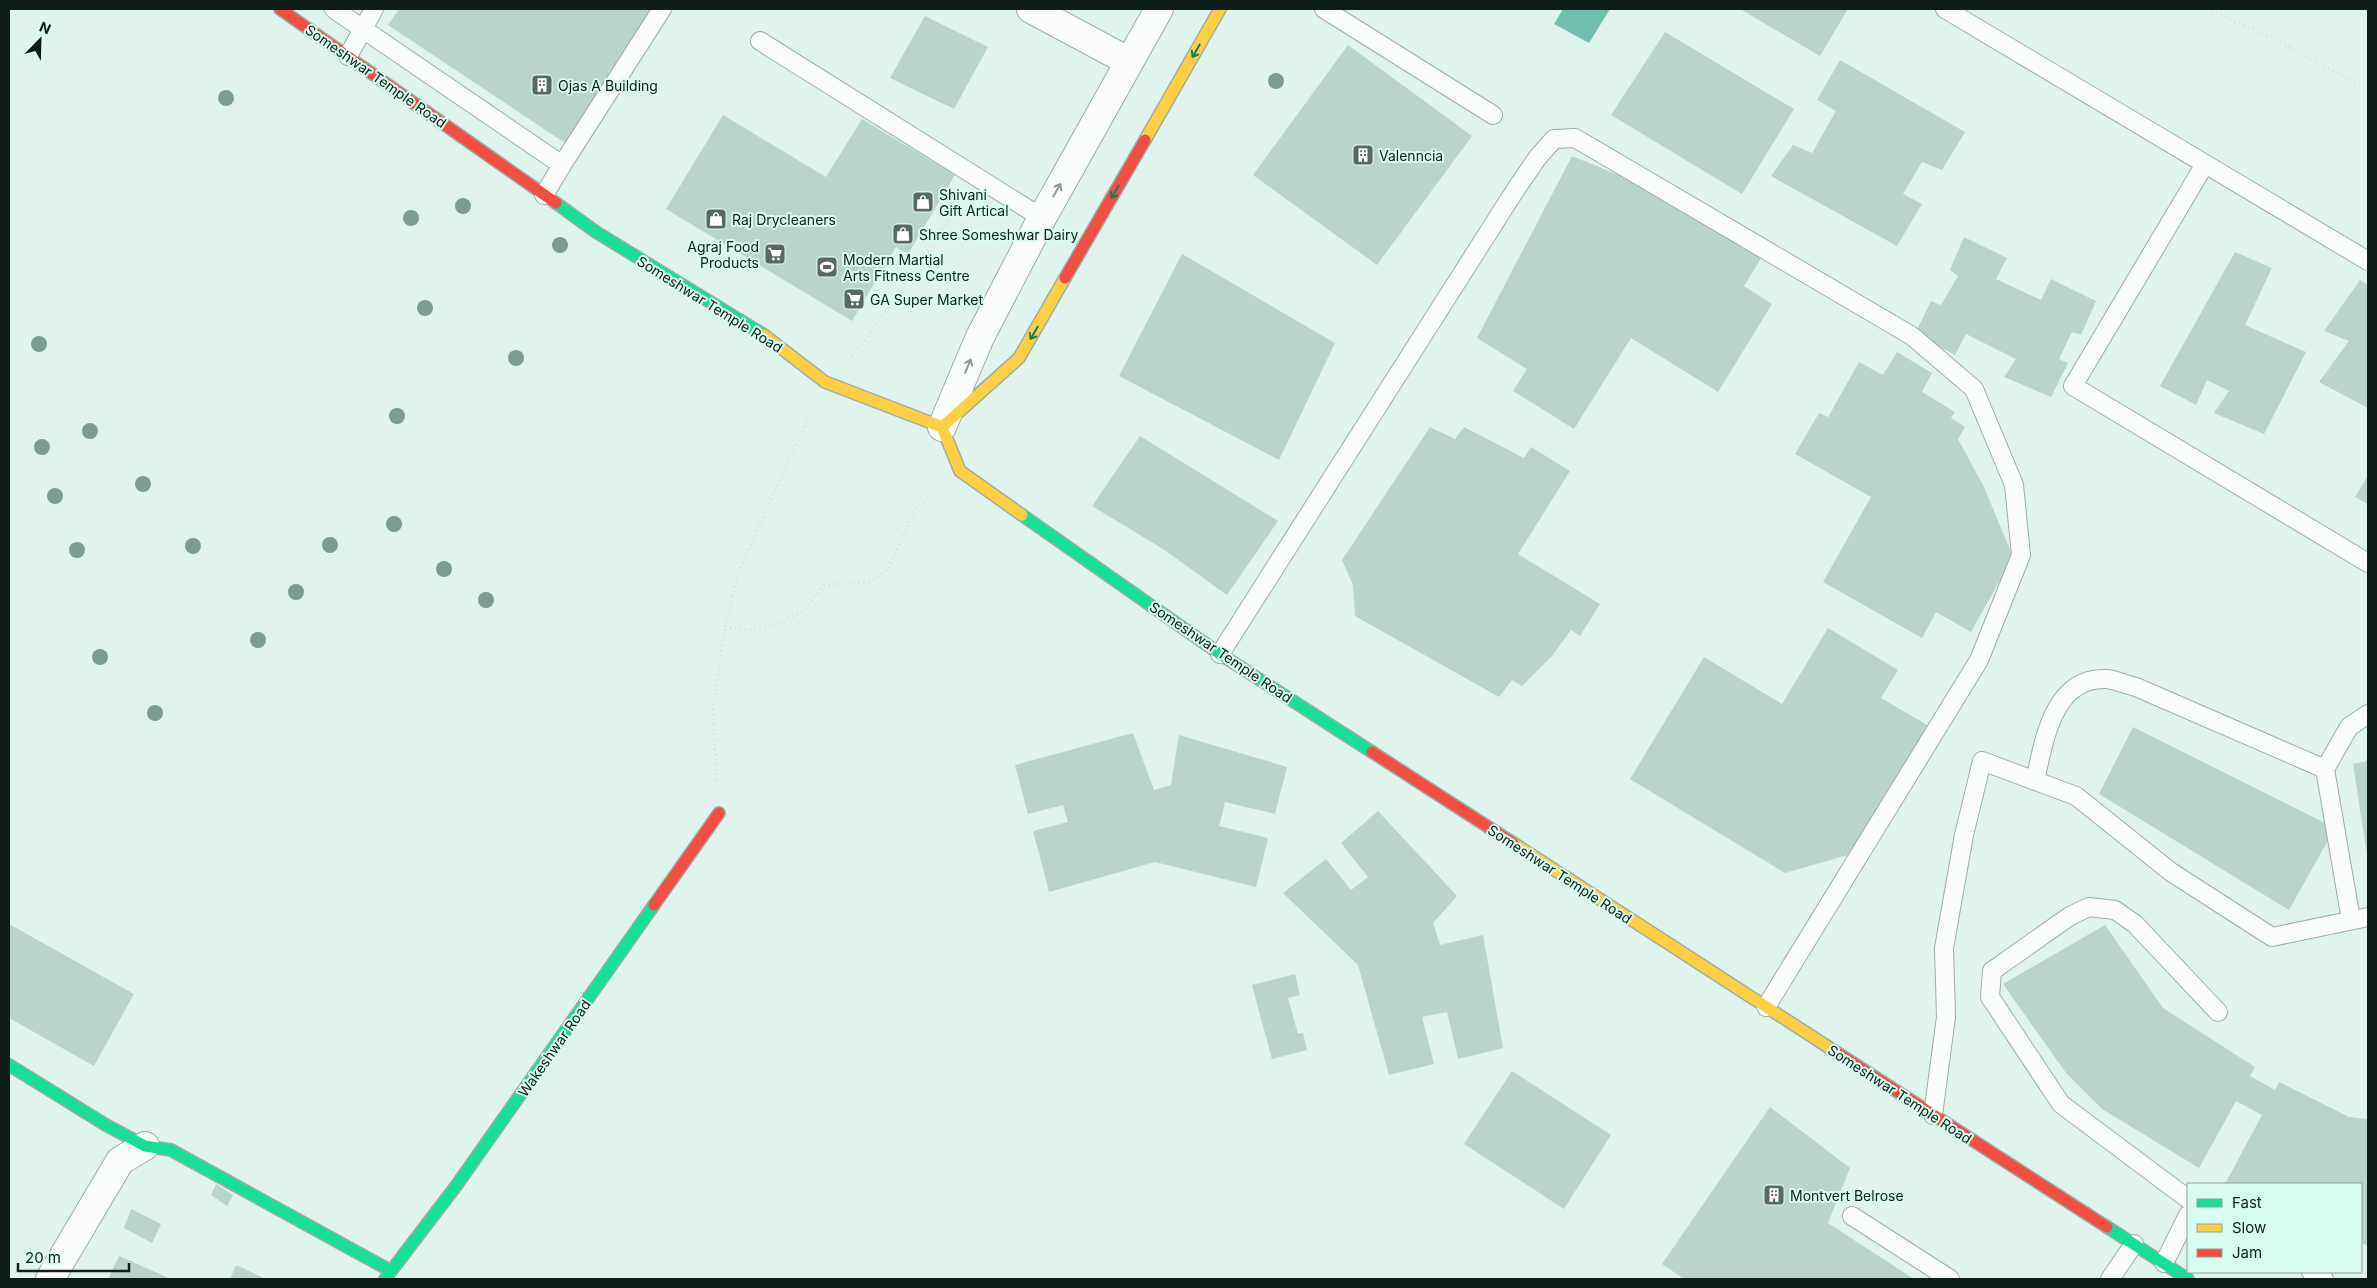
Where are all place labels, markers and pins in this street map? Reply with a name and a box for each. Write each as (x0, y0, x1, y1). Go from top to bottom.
building icon: Ojas A Building (530, 73, 554, 97)
place label: Ojas A Building (558, 77, 658, 94)
building icon: Valenncia (1351, 143, 1375, 167)
place label: Valenncia (1379, 147, 1443, 164)
place label: Shivani Gift Artical (939, 186, 1009, 219)
shop icon: Shivani Gift Artical (911, 190, 935, 214)
shop icon: Raj Drycleaners (704, 207, 728, 231)
place label: Raj Drycleaners (732, 211, 836, 228)
shop icon: Shree Someshwar Dairy (891, 222, 915, 246)
place label: Shree Someshwar Dairy (919, 226, 1078, 243)
place label: Agraj Food Products (687, 238, 759, 271)
supermarket icon: Agraj Food Products (763, 242, 787, 266)
place label: Modern Martial Arts Fitness Centre (843, 251, 970, 284)
sports icon: Modern Martial Arts Fitness Centre (815, 255, 839, 279)
supermarket icon: GA Super Market (842, 287, 866, 311)
place label: GA Super Market (870, 291, 983, 308)
building icon: Montvert Belrose (1762, 1183, 1786, 1207)
place label: Montvert Belrose (1790, 1187, 1904, 1204)

